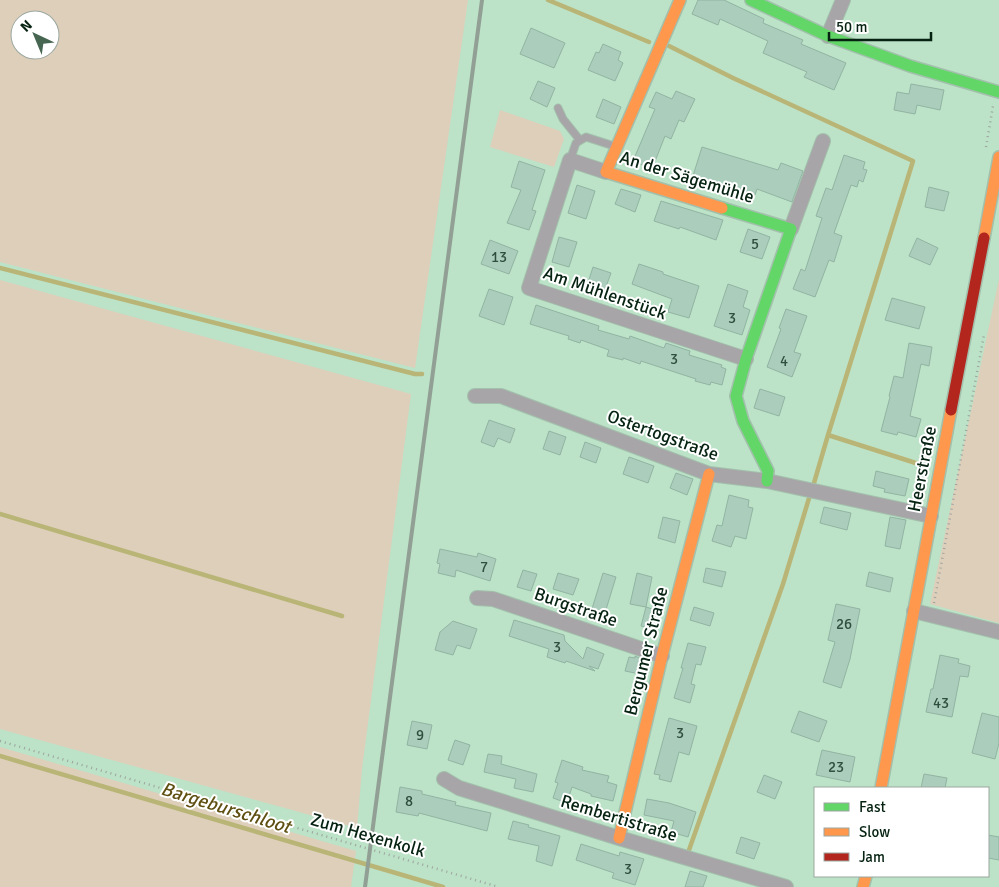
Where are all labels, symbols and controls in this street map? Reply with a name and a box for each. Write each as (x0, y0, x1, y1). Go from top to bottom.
north arrow (10, 10, 60, 60)
scale bar (829, 10, 932, 42)
text: N (17, 17, 36, 36)
text: 50 m (836, 18, 867, 36)
street label: An der Sägemühle (617, 146, 757, 208)
house number: 5 (751, 235, 759, 253)
house number: 13 (491, 248, 507, 266)
street label: Am Mühlenstück (540, 262, 670, 324)
house number: 3 (728, 309, 736, 327)
house number: 3 (670, 350, 678, 368)
house number: 4 (780, 352, 788, 370)
street label: Ostertogstraße (604, 405, 722, 465)
street label: Heerstraße (903, 424, 941, 514)
house number: 7 (480, 558, 488, 576)
street label: Burgstraße (531, 582, 621, 632)
street label: Bergumer Straße (619, 584, 673, 718)
house number: 26 (836, 615, 852, 633)
house number: 3 (553, 638, 561, 656)
house number: 43 (933, 694, 949, 712)
house number: 3 (676, 724, 684, 742)
house number: 9 (416, 726, 424, 744)
house number: 23 (828, 758, 844, 776)
water label: Bargeburschloot (158, 777, 296, 840)
legend (814, 787, 989, 877)
street label: Rembertistraße (558, 790, 680, 846)
house number: 8 (405, 792, 413, 810)
text: Fast (859, 798, 886, 816)
street label: Zum Hexenkolk (308, 808, 428, 862)
text: Slow (859, 823, 890, 841)
text: Jam (859, 848, 885, 866)
house number: 3 (624, 860, 632, 878)

